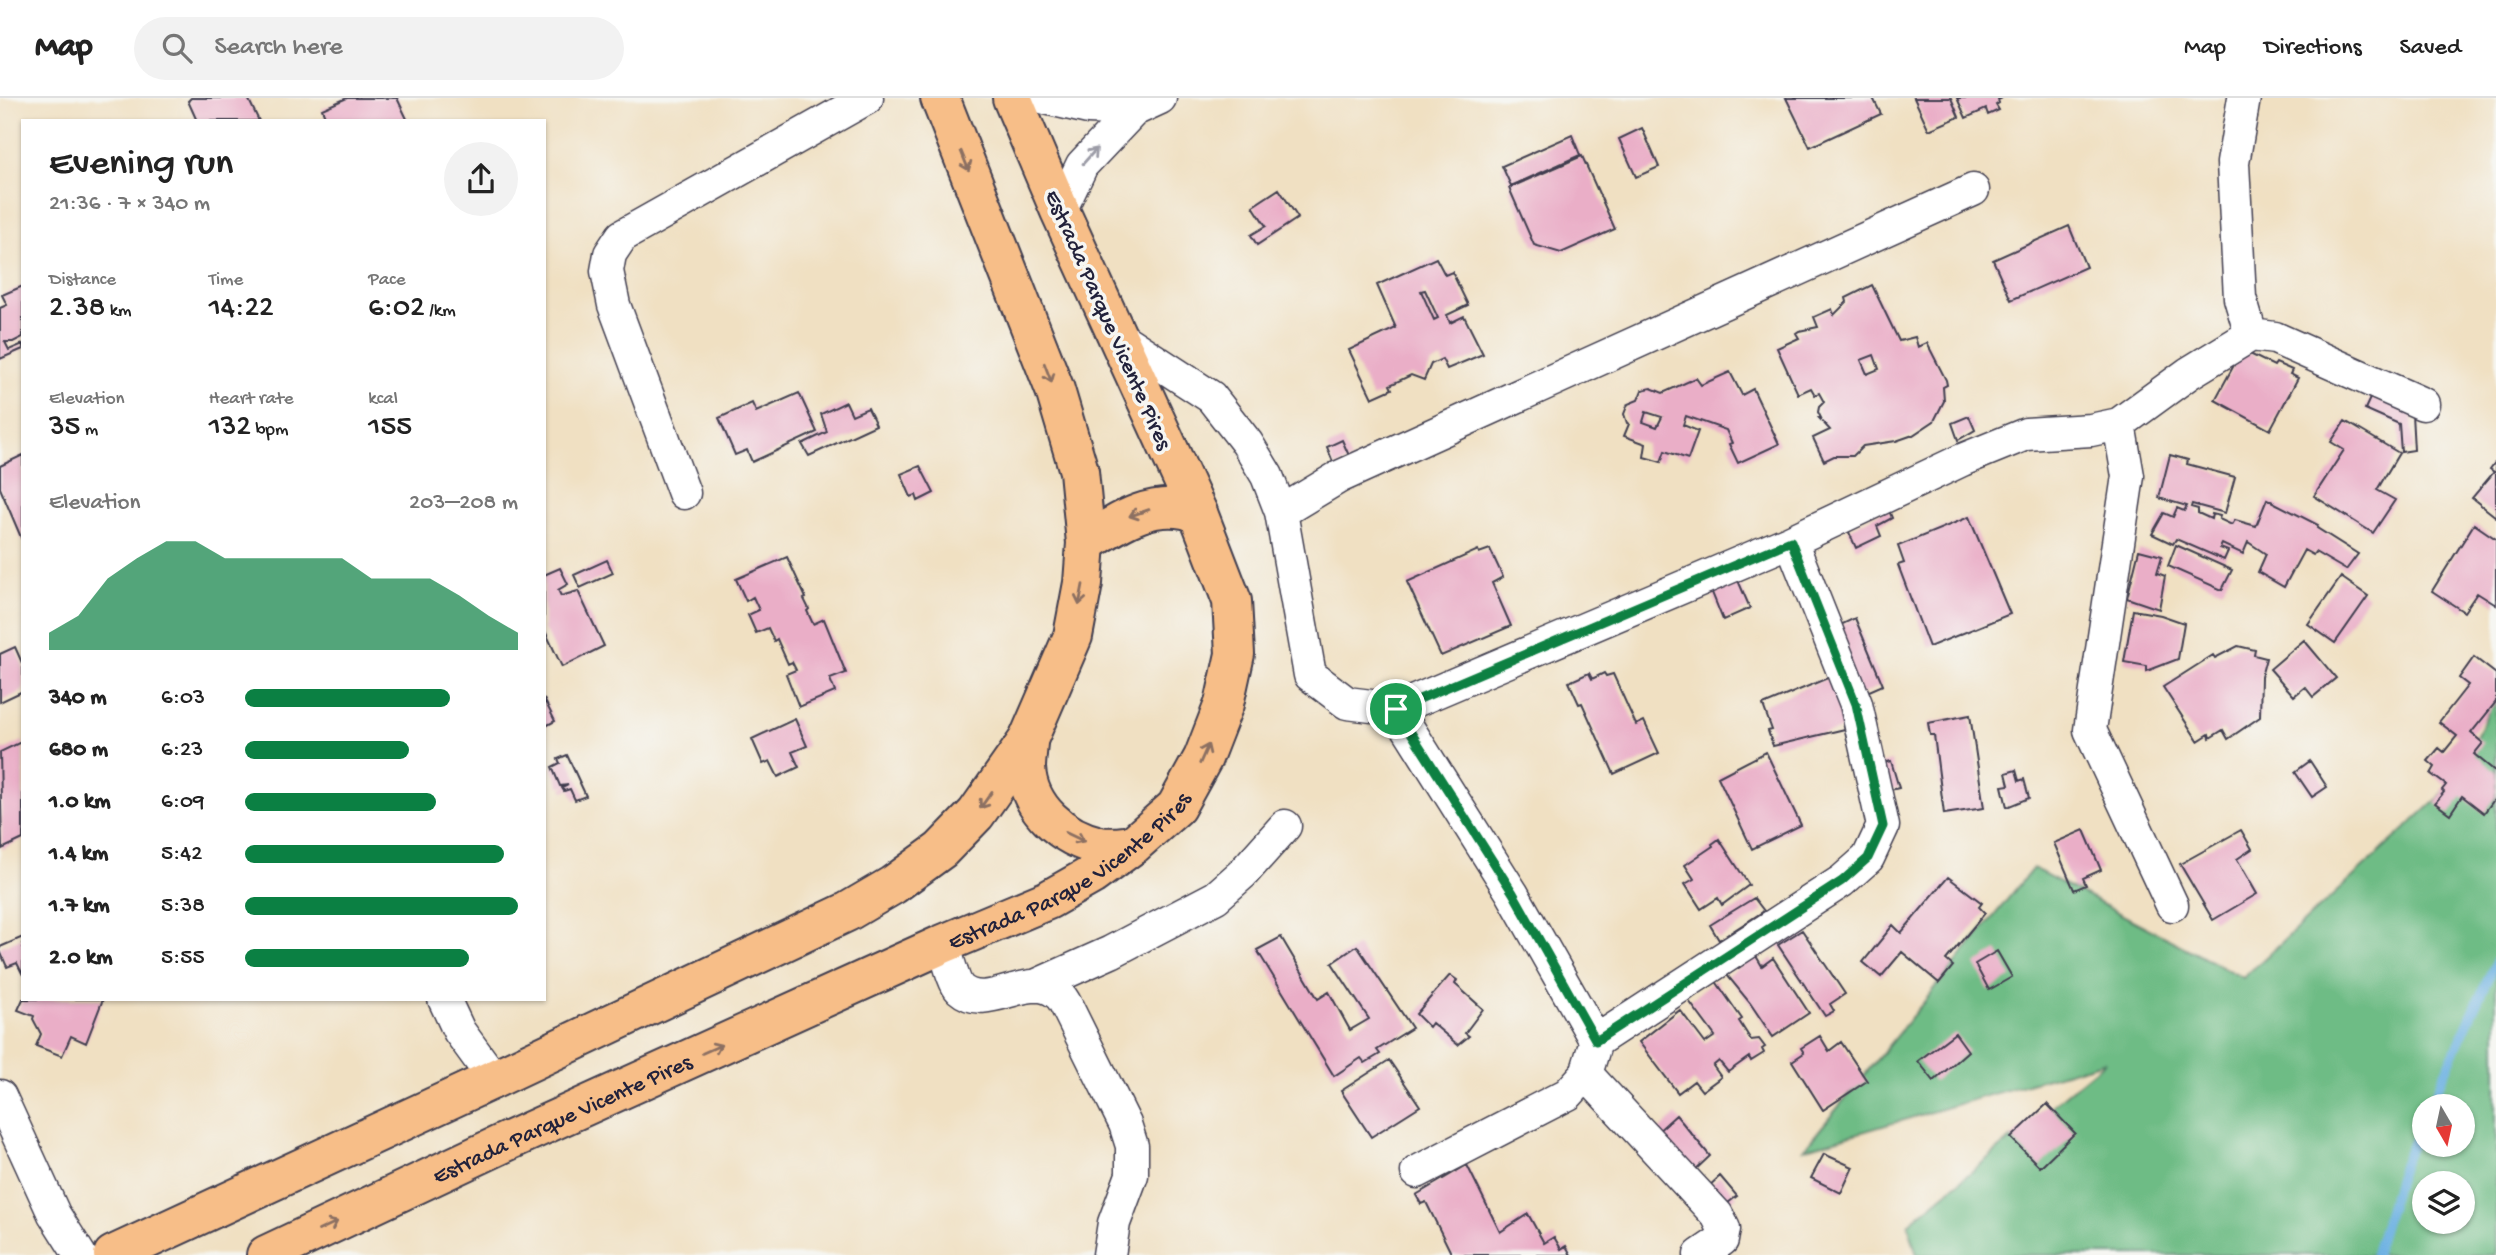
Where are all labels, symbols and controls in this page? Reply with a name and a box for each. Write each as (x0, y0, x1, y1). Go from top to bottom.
search box (134, 17, 624, 80)
text: Map (35, 29, 92, 67)
icon: search (158, 29, 196, 67)
text: Search here (214, 33, 343, 64)
text: Map (2184, 34, 2226, 63)
text: Directions (2264, 34, 2362, 63)
text: Saved (2400, 34, 2461, 63)
button: share (444, 142, 518, 216)
text: Evening run (49, 143, 233, 187)
one-way arrow (1082, 148, 1099, 165)
one-way arrow (960, 150, 973, 172)
street label: Estrada Parque Vicente Pires (1037, 186, 1177, 455)
text: 21:36 · 7 × 340 m (49, 191, 210, 218)
text: Distance (49, 269, 116, 292)
text: Time (209, 269, 243, 292)
text: Pace (368, 269, 406, 292)
text: 2.38 (49, 292, 105, 327)
text: 14:22 (209, 292, 274, 327)
text: 6:02 (368, 292, 425, 327)
text: km (105, 300, 132, 323)
text: /km (425, 300, 456, 323)
one-way arrow (1043, 362, 1056, 384)
text: Elevation (49, 388, 125, 411)
text: Heart rate (209, 388, 294, 411)
text: kcal (368, 388, 398, 411)
text: 35 (49, 411, 80, 446)
text: 132 (209, 411, 251, 446)
text: 155 (368, 411, 412, 446)
text: m (80, 419, 98, 442)
text: bpm (251, 419, 288, 442)
text: Elevation (49, 490, 140, 517)
text: 203–208 m (409, 490, 518, 517)
one-way arrow (1128, 507, 1150, 520)
one-way arrow (1073, 583, 1087, 606)
pin (1366, 679, 1426, 739)
text: 340 m (49, 685, 107, 712)
text: 6:03 (161, 685, 205, 712)
icon: arrive (1377, 690, 1415, 728)
text: 680 m (49, 737, 108, 764)
text: 6:23 (161, 737, 203, 764)
one-way arrow (1198, 744, 1211, 765)
street label: Estrada Parque Vicente Pires (945, 788, 1198, 957)
text: 1.0 km (49, 789, 111, 816)
text: 6:09 (161, 789, 204, 816)
one-way arrow (979, 790, 993, 809)
one-way arrow (1065, 831, 1086, 844)
text: 1.4 km (49, 841, 108, 868)
text: 5:42 (161, 841, 202, 868)
text: 1.7 km (49, 893, 110, 920)
text: 5:38 (161, 893, 205, 920)
text: 2.0 km (49, 945, 113, 972)
text: 5:55 (161, 945, 205, 972)
one-way arrow (701, 1041, 722, 1055)
street label: Estrada Parque Vicente Pires (429, 1049, 697, 1191)
north arrow (2412, 1094, 2474, 1157)
map controls (2412, 1094, 2475, 1234)
button: layers (2412, 1171, 2475, 1234)
one-way arrow (316, 1219, 338, 1232)

